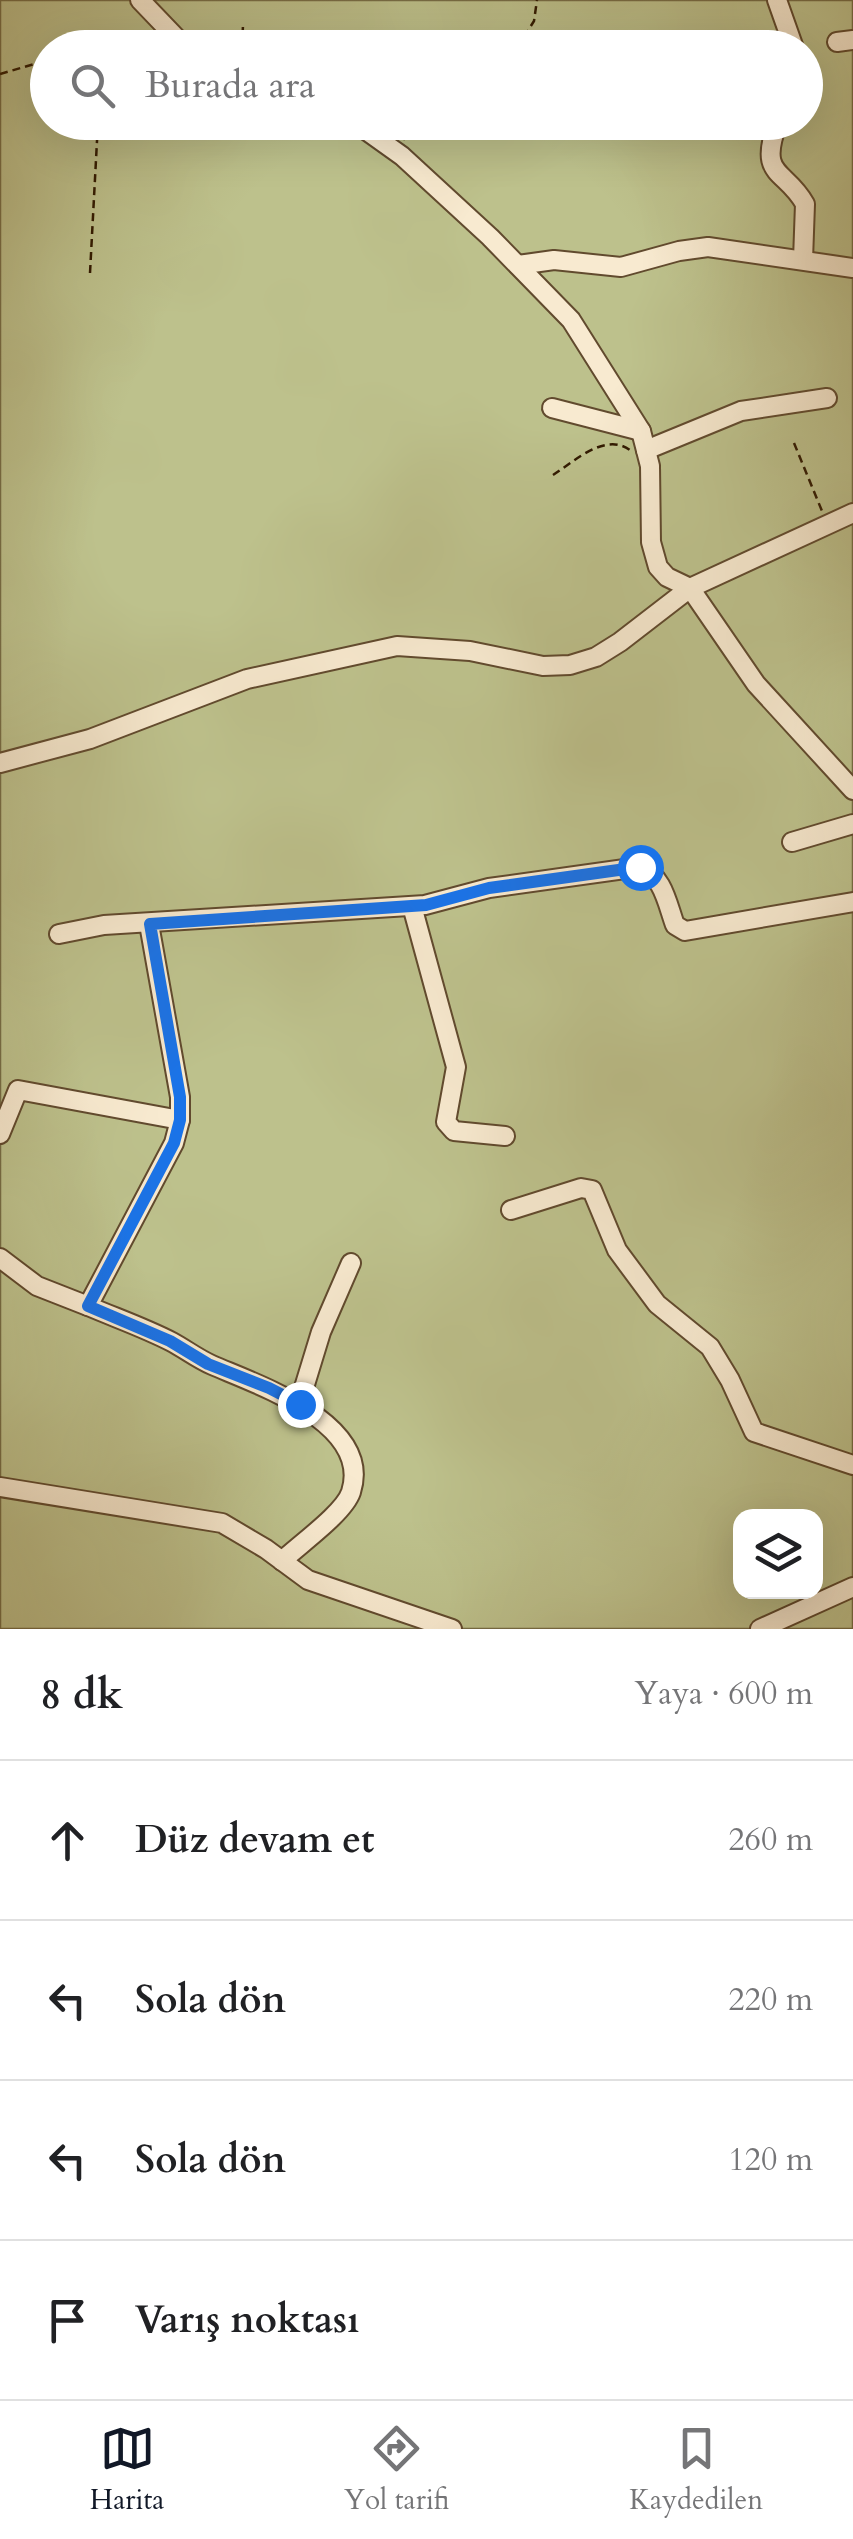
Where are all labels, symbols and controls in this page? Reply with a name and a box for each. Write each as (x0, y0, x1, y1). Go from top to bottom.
search box (30, 30, 823, 140)
icon: search (65, 58, 120, 113)
text: Burada ara (145, 59, 316, 111)
route start (618, 845, 664, 891)
route end (278, 1382, 324, 1428)
map controls (733, 1509, 823, 1599)
button: layers (733, 1509, 823, 1599)
text: 8 dk (40, 1666, 123, 1723)
text: Yaya · 600 m (634, 1672, 813, 1716)
icon: ahead (40, 1813, 95, 1868)
text: Düz devam et (135, 1814, 375, 1866)
text: 260 m (728, 1818, 813, 1862)
icon: left (40, 1973, 95, 2028)
text: Sola dön (135, 1974, 286, 2026)
text: 220 m (728, 1978, 813, 2022)
icon: left (40, 2133, 95, 2188)
text: Sola dön (135, 2134, 286, 2186)
text: 120 m (728, 2138, 813, 2182)
icon: arrive (40, 2293, 95, 2348)
text: Varış noktası (135, 2294, 359, 2346)
tab: Harita (90, 2421, 164, 2519)
tab: Yol tarifi (344, 2421, 450, 2519)
tab: Kaydedilen (629, 2421, 763, 2519)

